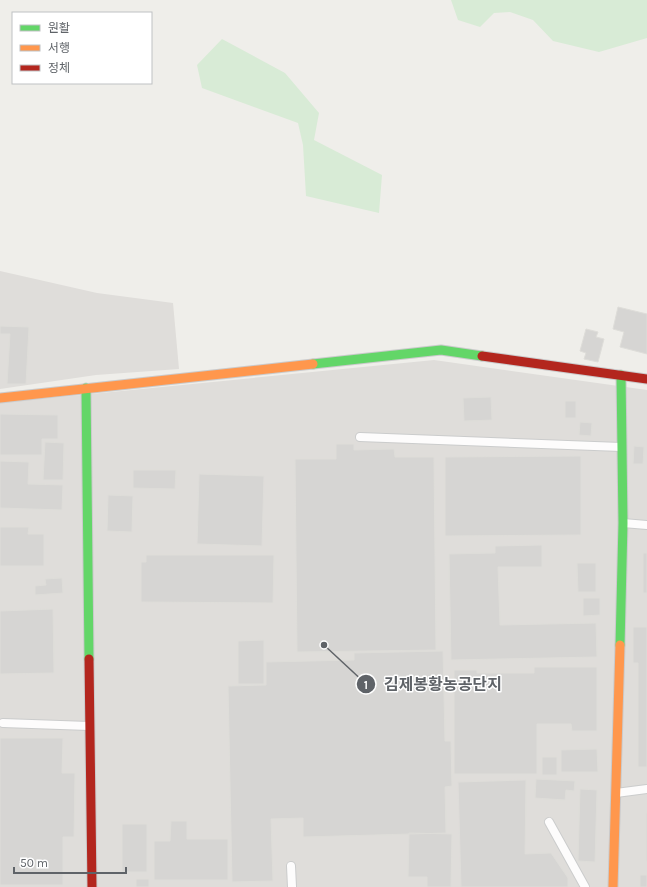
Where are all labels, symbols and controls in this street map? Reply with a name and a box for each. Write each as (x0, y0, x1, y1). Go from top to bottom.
legend (12, 12, 152, 84)
text: 원활 (48, 21, 70, 35)
text: 서행 (48, 41, 70, 55)
text: 정체 (48, 61, 70, 75)
callout: 김제봉황농공단지 (356, 670, 510, 698)
text: 김제봉황농공단지 (384, 675, 502, 694)
text: 1 (364, 678, 368, 692)
scale bar (14, 849, 126, 875)
text: 50 m (20, 856, 48, 870)

